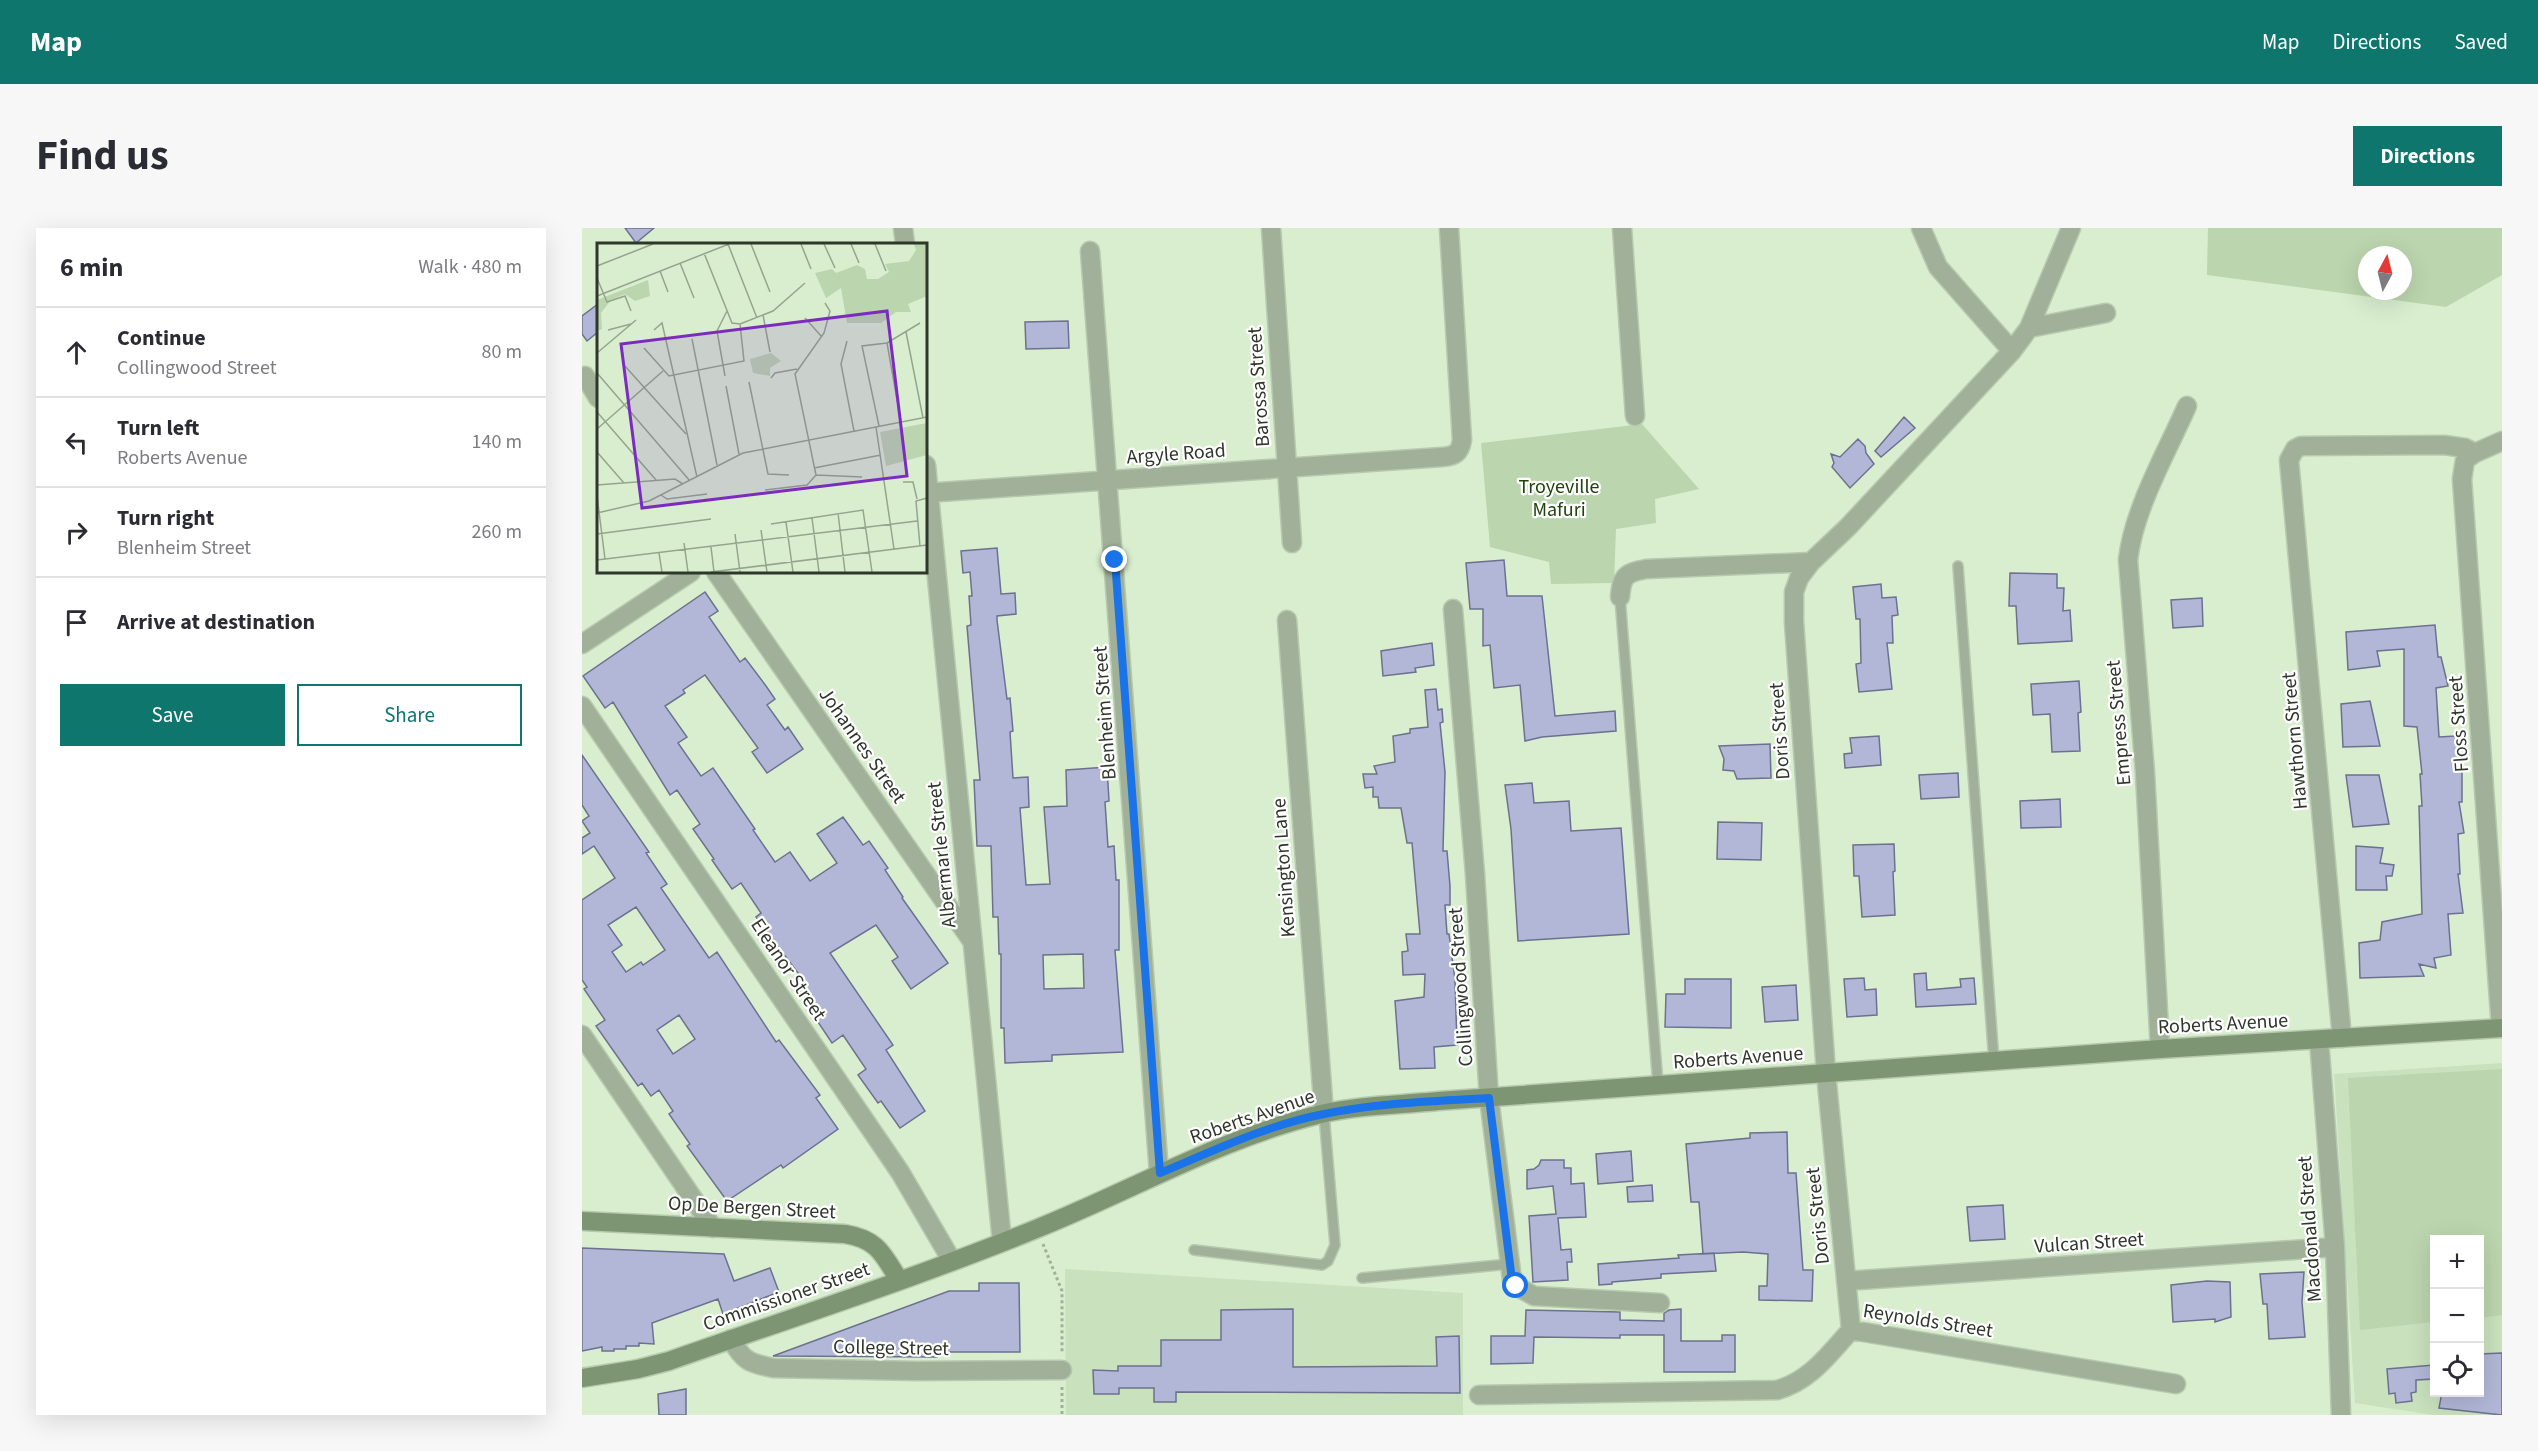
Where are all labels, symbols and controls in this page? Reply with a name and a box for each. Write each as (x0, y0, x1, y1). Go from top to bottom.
text: Map (30, 22, 82, 62)
text: Map (2262, 27, 2300, 57)
text: Directions (2333, 27, 2421, 57)
text: Saved (2454, 27, 2508, 57)
text: Find us (36, 126, 169, 186)
button: Directions (2353, 126, 2502, 186)
inset map (597, 243, 927, 573)
north arrow (2358, 246, 2412, 300)
text: 6 min (60, 249, 123, 286)
text: Walk · 480 m (418, 253, 522, 281)
text: Continue (117, 322, 206, 354)
street label: Barossa Street (1241, 326, 1277, 448)
icon: ahead (60, 336, 93, 369)
text: 80 m (482, 338, 522, 366)
text: Collingwood Street (117, 354, 277, 382)
text: Turn left (117, 412, 199, 444)
icon: left (60, 426, 93, 459)
text: 140 m (472, 428, 522, 456)
street label: Argyle Road (1126, 437, 1227, 471)
text: Roberts Avenue (117, 444, 248, 472)
park label: Troyeville Mafuri (1519, 473, 1600, 524)
text: Turn right (117, 502, 214, 534)
icon: right (60, 516, 93, 549)
text: 260 m (472, 518, 522, 546)
text: Blenheim Street (117, 534, 251, 562)
route end (1101, 546, 1127, 572)
icon: arrive (60, 606, 93, 639)
text: Arrive at destination (117, 606, 315, 638)
street label: Blenheim Street (1086, 645, 1124, 781)
street label: Empress Street (2100, 659, 2138, 787)
street label: Hawthorn Street (2275, 671, 2315, 811)
street label: Floss Street (2442, 675, 2476, 773)
street label: Doris Street (1763, 681, 1797, 781)
street label: Johannes Street (812, 682, 913, 809)
button: Save (60, 684, 285, 746)
button: Share (297, 684, 522, 746)
street label: Albermarle Street (920, 780, 964, 929)
street label: Kensington Lane (1265, 797, 1303, 939)
street label: Collingwood Street (1441, 906, 1481, 1067)
street label: Eleanor Street (744, 913, 833, 1027)
street label: Roberts Avenue (2157, 1007, 2289, 1041)
street label: Roberts Avenue (1672, 1039, 1804, 1077)
street label: Roberts Avenue (1186, 1082, 1319, 1151)
street label: Macdonald Street (2291, 1155, 2329, 1303)
street label: Doris Street (1799, 1166, 1837, 1266)
street label: Op De Bergen Street (667, 1190, 837, 1226)
street label: Vulcan Street (2033, 1225, 2145, 1261)
map controls (2430, 1235, 2484, 1397)
button: + (2430, 1235, 2484, 1289)
street label: Commissioner Street (699, 1255, 874, 1339)
route start (1502, 1272, 1528, 1298)
button: − (2430, 1289, 2484, 1343)
street label: Reynolds Street (1861, 1297, 1995, 1345)
street label: College Street (833, 1333, 949, 1363)
button: locate (2430, 1343, 2484, 1397)

